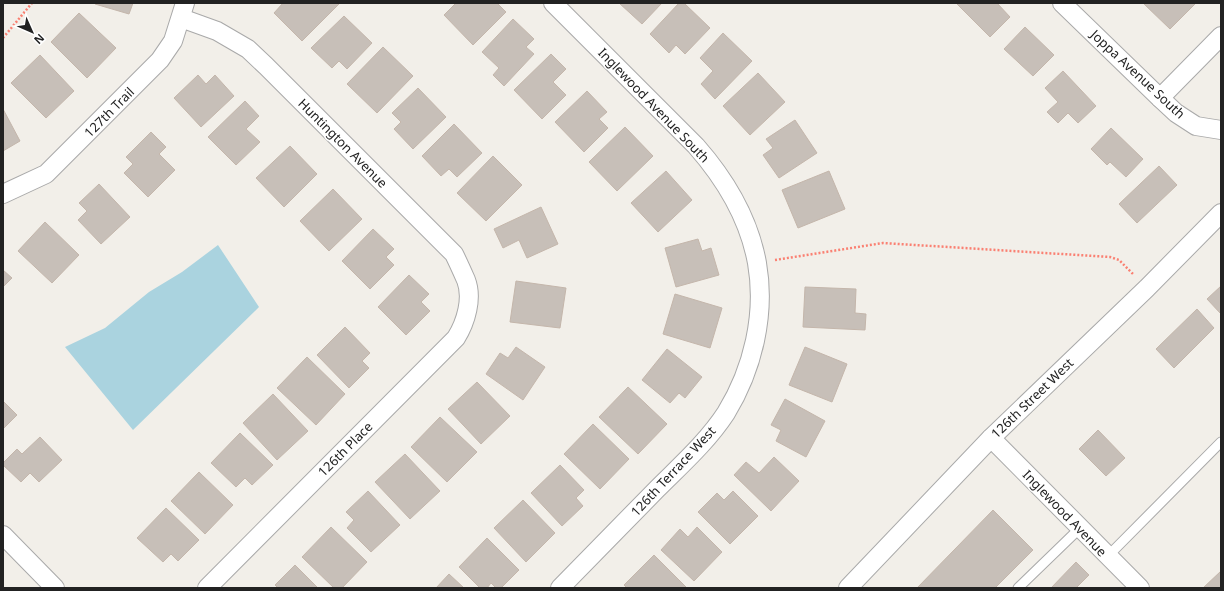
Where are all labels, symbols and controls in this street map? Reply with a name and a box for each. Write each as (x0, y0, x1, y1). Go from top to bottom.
north arrow (12, 12, 52, 52)
street label: Joppa Avenue South (1085, 24, 1189, 122)
text: N (31, 31, 48, 48)
street label: Inglewood Avenue South (594, 44, 714, 166)
street label: 127th Trail (80, 83, 138, 141)
street label: Huntington Avenue (294, 94, 392, 192)
street label: 126th Street West (987, 354, 1077, 442)
street label: 126th Place (314, 418, 376, 480)
street label: 126th Terrace West (627, 422, 720, 520)
street label: Inglewood Avenue (1019, 466, 1111, 560)

